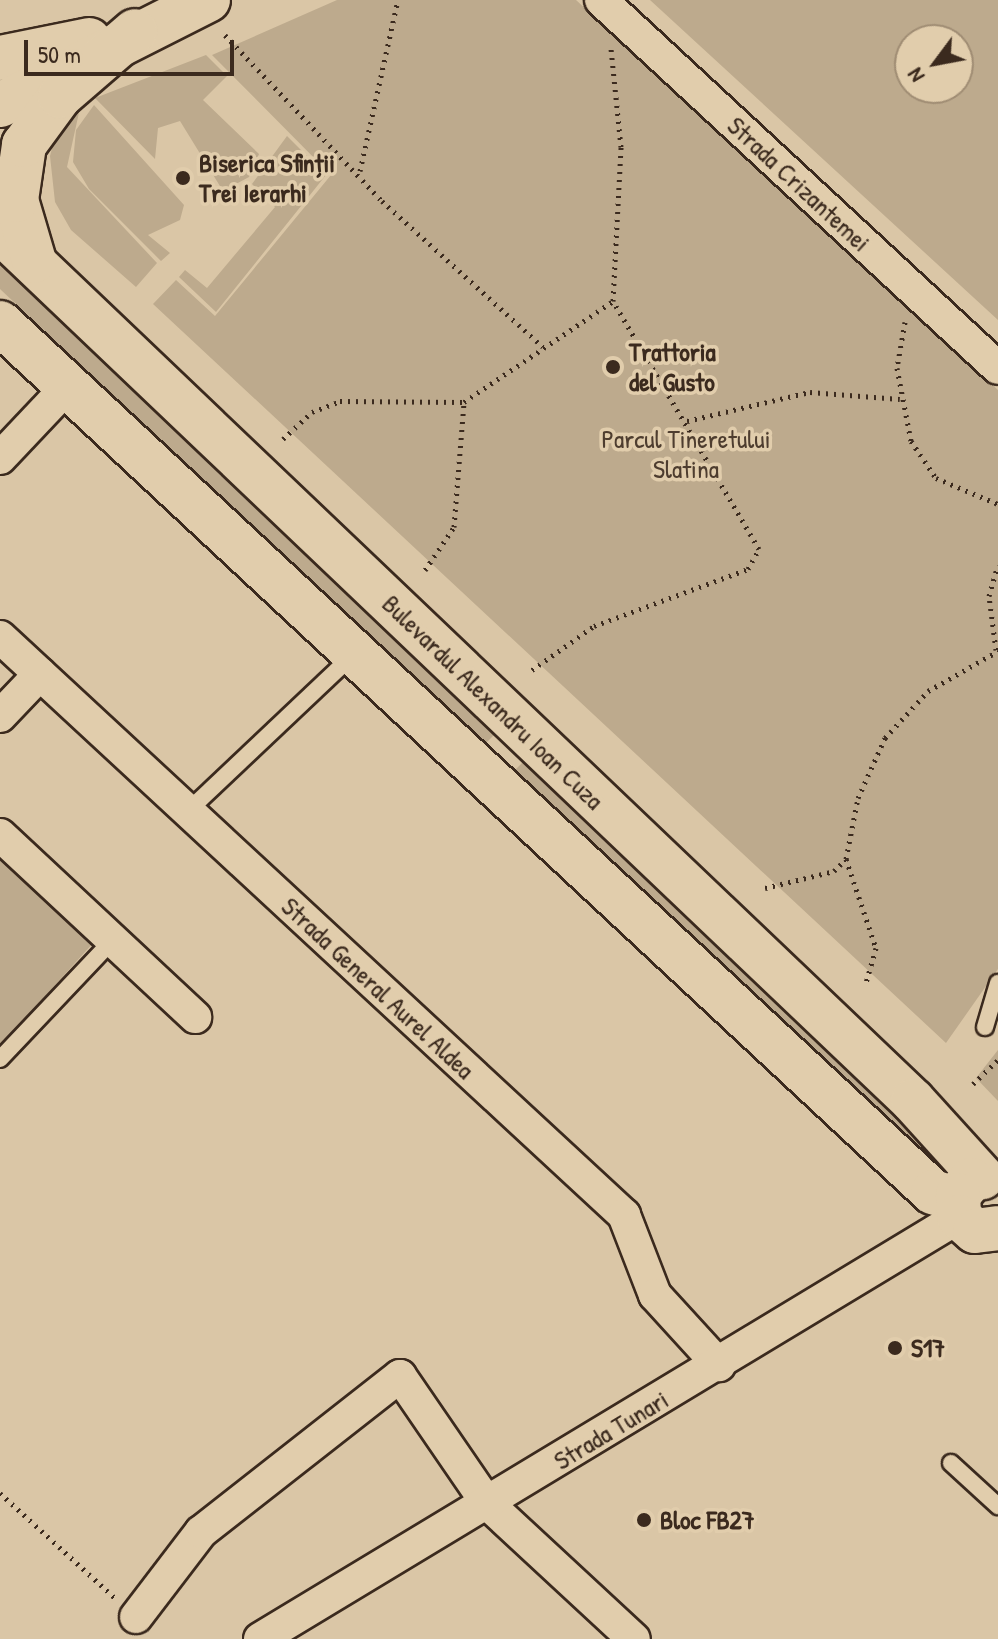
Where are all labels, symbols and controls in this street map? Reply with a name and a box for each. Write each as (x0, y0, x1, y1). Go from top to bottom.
scale bar (28, 24, 238, 74)
north arrow (894, 24, 974, 104)
text: 50 m (38, 38, 81, 70)
text: N (900, 63, 931, 89)
street label: Strada Crizantemei (721, 110, 877, 258)
place label: Biserica Sfinții Trei Ierarhi (199, 147, 335, 208)
marker: Biserica Sfinții Trei Ierarhi (174, 169, 192, 187)
place label: Trattoria del Gusto (629, 336, 716, 398)
marker: Trattoria del Gusto (604, 358, 622, 376)
park label: Parcul Tineretului Slatina (601, 423, 771, 484)
street label: Bulevardul Alexandru Ioan Cuza (376, 588, 610, 816)
street label: Strada General Aurel Aldea (275, 891, 481, 1085)
place label: S17 (911, 1332, 945, 1364)
marker: S17 (886, 1339, 904, 1357)
street label: Strada Tunari (548, 1384, 674, 1476)
place label: Bloc FB27 (660, 1504, 755, 1536)
marker: Bloc FB27 (635, 1511, 653, 1529)

